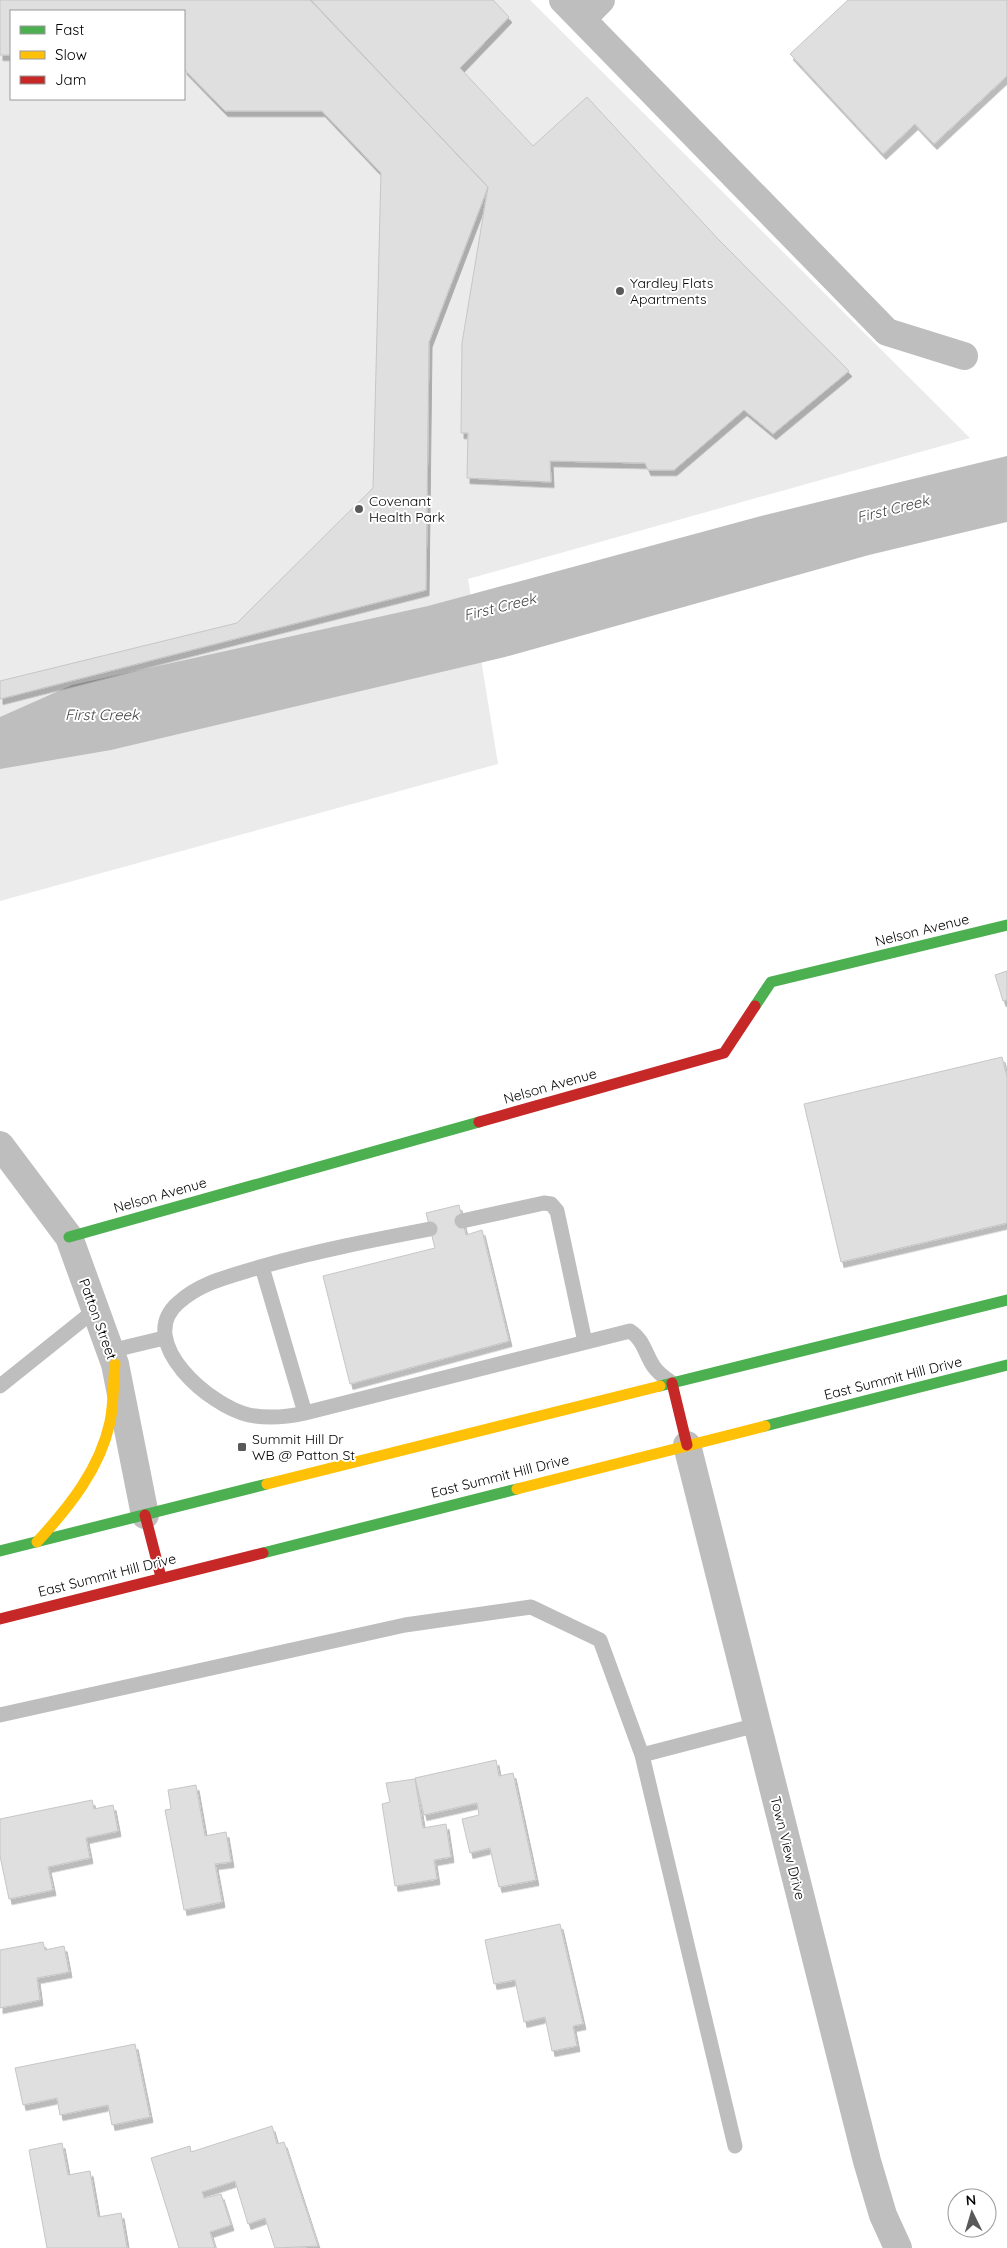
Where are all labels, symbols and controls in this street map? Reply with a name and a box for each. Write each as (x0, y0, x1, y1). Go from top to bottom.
legend (10, 10, 185, 100)
text: Fast (55, 20, 84, 39)
text: Slow (55, 45, 87, 64)
text: Jam (55, 70, 86, 89)
place label: Yardley Flats Apartments (630, 274, 713, 308)
marker: Yardley Flats Apartments (614, 285, 626, 297)
water label: First Creek (855, 490, 933, 527)
place label: Covenant Health Park (369, 492, 445, 526)
marker: Covenant Health Park (353, 503, 365, 515)
water label: First Creek (462, 588, 540, 625)
water label: First Creek (65, 705, 141, 724)
street label: Nelson Avenue (873, 910, 971, 950)
street label: Nelson Avenue (501, 1064, 599, 1108)
street label: Nelson Avenue (111, 1173, 209, 1217)
street label: Patton Street (75, 1276, 121, 1362)
street label: East Summit Hill Drive (822, 1352, 964, 1404)
place label: Summit Hill Dr WB @ Patton St (252, 1430, 355, 1464)
marker: Summit Hill Dr WB @ Patton St (236, 1441, 248, 1453)
street label: East Summit Hill Drive (429, 1450, 571, 1502)
street label: East Summit Hill Drive (36, 1549, 178, 1601)
street label: Town View Drive (766, 1794, 810, 1902)
north arrow (947, 2188, 997, 2238)
text: N (965, 2191, 977, 2209)

